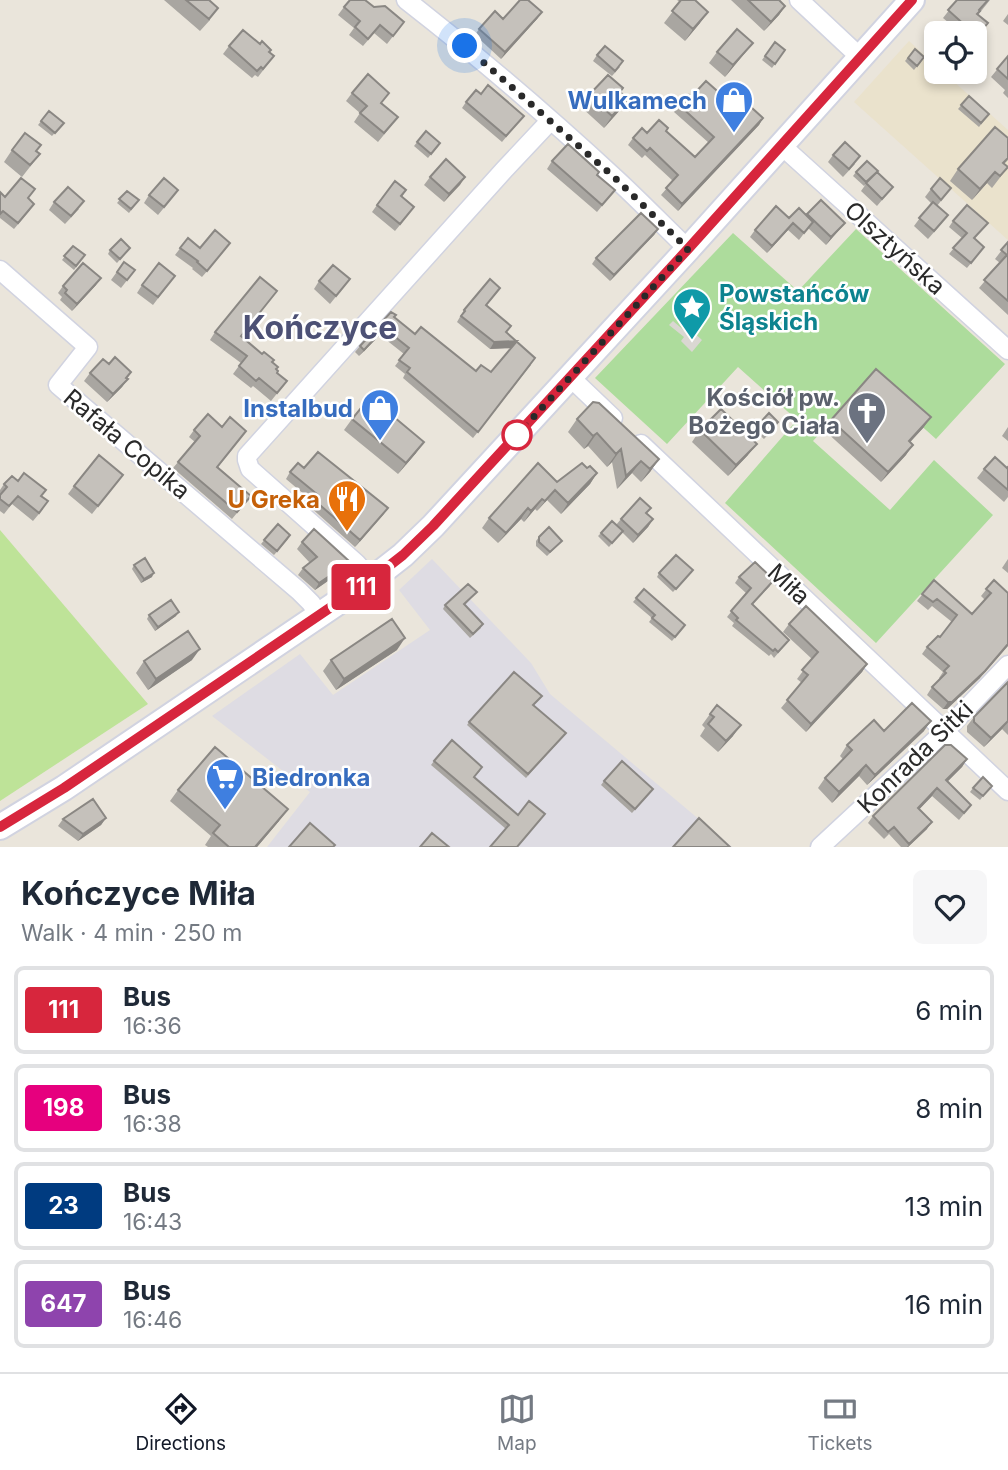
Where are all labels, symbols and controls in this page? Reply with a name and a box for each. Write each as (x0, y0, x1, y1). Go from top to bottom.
map controls (924, 21, 987, 84)
button: locate (924, 21, 987, 84)
your location (447, 28, 482, 63)
shop icon: Wulkamech (713, 79, 755, 134)
place label: Wulkamech (568, 86, 707, 115)
street label: Olsztyńska (839, 195, 951, 301)
place label: Powstańców Śląskich (719, 279, 870, 336)
place icon: Powstańców Śląskich (671, 286, 713, 341)
district label: Kończyce (243, 308, 397, 347)
street label: Rafała Copika (58, 383, 196, 505)
place label: Kościół pw. Bożego Ciała (688, 383, 840, 440)
shop icon: Instalbud (359, 387, 401, 442)
church icon: Kościół pw. Bożego Ciała (846, 390, 888, 445)
place label: Instalbud (243, 394, 353, 423)
unlabelled marker (502, 420, 532, 450)
restaurant icon: U Greka (326, 478, 368, 533)
place label: U Greka (227, 485, 320, 514)
street label: Miła (762, 557, 816, 611)
line badge: 111 (321, 564, 401, 610)
text: 111 (345, 572, 377, 601)
street label: Konrada Sitki (851, 695, 979, 819)
supermarket icon: Biedronka (204, 756, 246, 811)
place label: Biedronka (252, 763, 371, 792)
button: heart (913, 870, 987, 944)
text: Kończyce Miła (21, 873, 256, 913)
text: Walk · 4 min · 250 m (21, 919, 243, 947)
text: Bus (123, 981, 171, 1012)
text: 111 (48, 995, 79, 1024)
text: 6 min (915, 995, 983, 1026)
text: 16:36 (123, 1012, 182, 1040)
text: Bus (123, 1079, 171, 1110)
text: 198 (43, 1093, 84, 1122)
text: 8 min (915, 1093, 983, 1124)
text: 16:38 (123, 1110, 182, 1138)
text: Bus (123, 1177, 171, 1208)
text: 23 (48, 1191, 79, 1220)
text: 13 min (905, 1191, 983, 1222)
text: 16:43 (123, 1208, 182, 1236)
text: Bus (123, 1275, 171, 1306)
text: 647 (41, 1289, 86, 1318)
text: 16 min (905, 1289, 983, 1320)
text: 16:46 (123, 1306, 182, 1334)
tab: Directions (136, 1390, 226, 1455)
tab: Map (497, 1390, 537, 1455)
tab: Tickets (808, 1390, 872, 1455)

